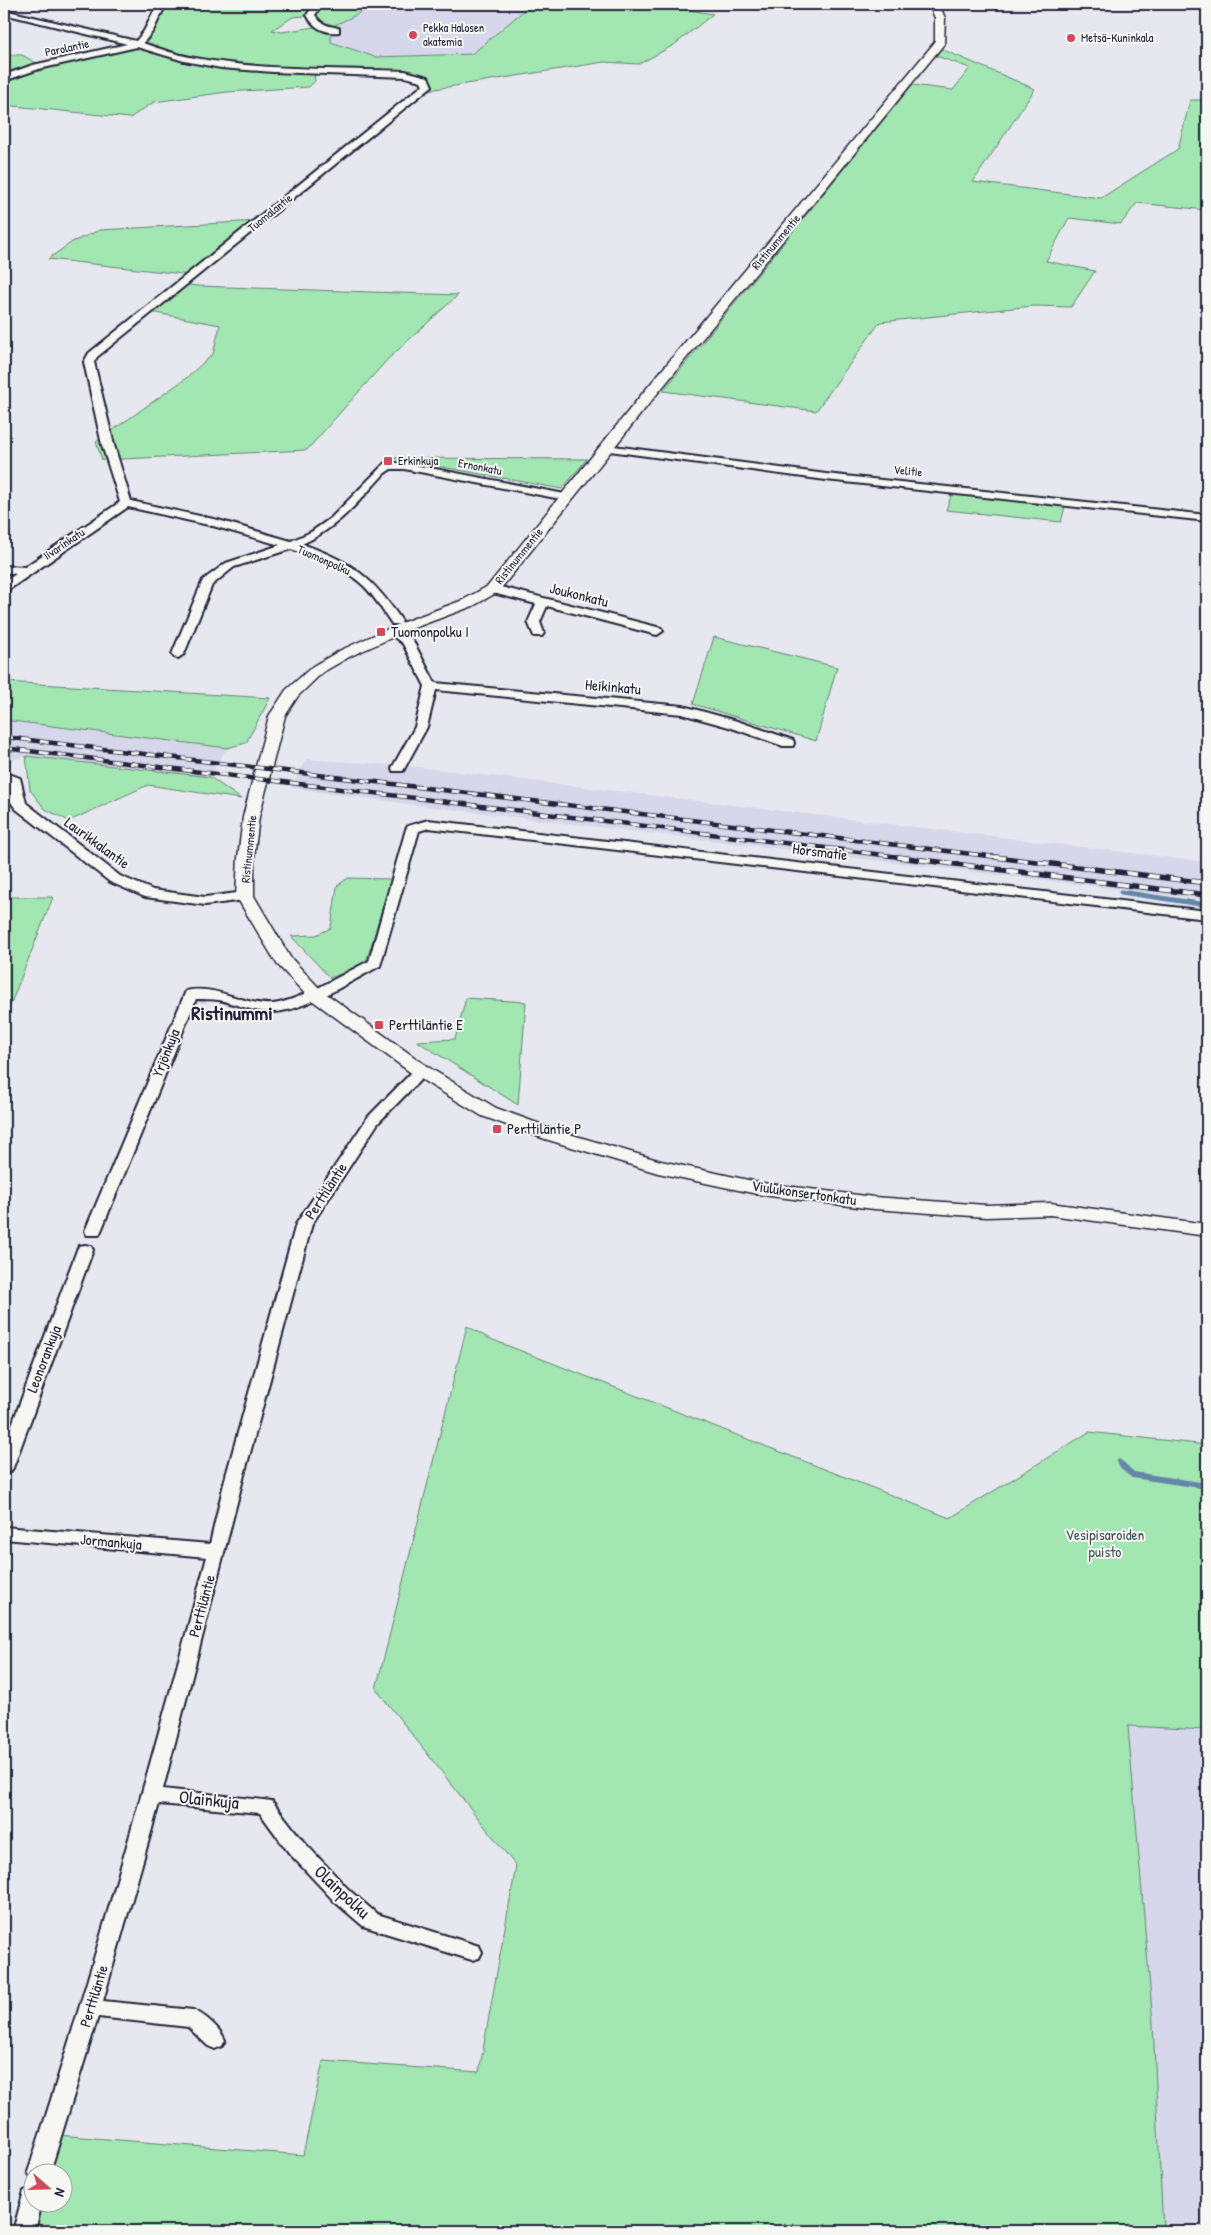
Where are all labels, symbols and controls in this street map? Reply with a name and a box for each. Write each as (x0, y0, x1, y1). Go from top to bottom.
place label: Pekka Halosen akatemia (423, 19, 484, 50)
marker: Pekka Halosen akatemia (407, 29, 419, 41)
place label: Metsä-Kuninkala (1081, 29, 1154, 46)
marker: Metsä-Kuninkala (1065, 32, 1077, 44)
street label: Parolantie (43, 34, 91, 60)
street label: Tuomalantie (244, 189, 296, 236)
street label: Ristinummentie (747, 210, 804, 273)
place label: Erkinkuja (398, 452, 439, 469)
street label: Ernonkatu (457, 454, 504, 479)
marker: Erkinkuja (382, 455, 394, 467)
street label: Velitie (893, 461, 924, 480)
street label: Iivarinkatu (40, 523, 88, 564)
street label: Ristinummentie (491, 524, 547, 587)
street label: Tuomonpolku (295, 540, 354, 579)
street label: Joukonkatu (548, 577, 611, 612)
place label: Tuomonpolku I (391, 621, 469, 642)
marker: Tuomonpolku I (375, 626, 387, 638)
street label: Heikinkatu (584, 674, 642, 699)
street label: Laurikkalantie (60, 812, 134, 873)
street label: Ristinummentie (236, 814, 261, 884)
street label: Horsmatie (791, 838, 849, 865)
district label: Ristinummi (191, 999, 273, 1026)
place label: Perttiläntie E (389, 1014, 463, 1035)
marker: Perttiläntie E (373, 1019, 385, 1031)
street label: Yrjönkuja (146, 1025, 185, 1080)
place label: Perttiläntie P (507, 1118, 581, 1139)
marker: Perttiläntie P (491, 1123, 503, 1135)
street label: Perttiläntie (299, 1158, 352, 1223)
street label: Viulukonsertonkatu (750, 1175, 858, 1210)
street label: Leonorankuja (21, 1322, 66, 1395)
park label: Vesipisaroiden puisto (1066, 1524, 1145, 1562)
street label: Jormankuja (79, 1528, 143, 1555)
street label: Perttiläntie (183, 1572, 220, 1639)
street label: Olainkuja (178, 1784, 240, 1815)
street label: Olainpolku (309, 1859, 376, 1924)
street label: Perttiläntie (74, 1962, 113, 2029)
north arrow (22, 2162, 72, 2212)
text: N (50, 2186, 71, 2200)

